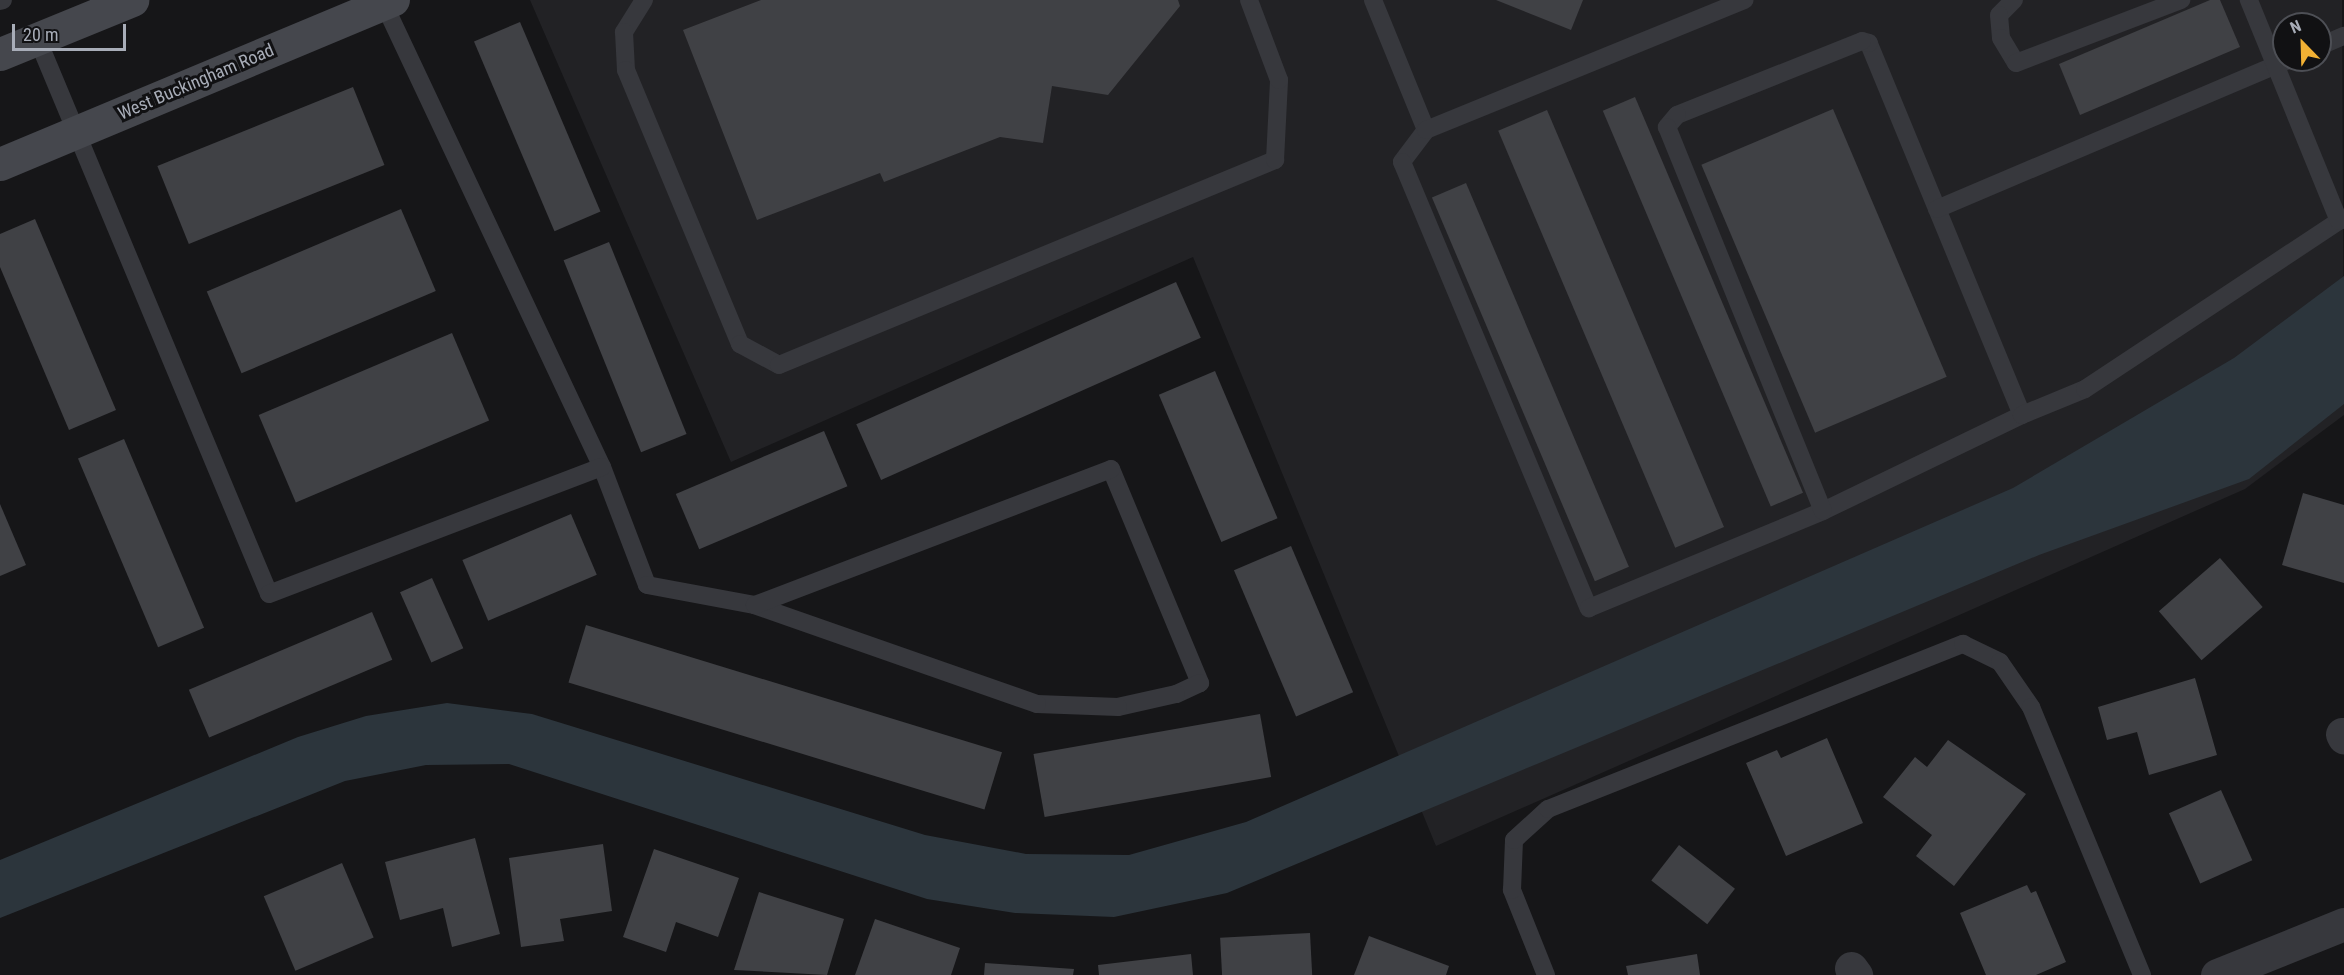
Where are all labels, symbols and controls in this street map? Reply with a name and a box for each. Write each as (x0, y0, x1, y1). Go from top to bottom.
scale bar (15, 12, 129, 50)
north arrow (2272, 12, 2332, 72)
text: N (2287, 16, 2304, 37)
text: 20 m (23, 24, 58, 45)
street label: West Buckingham Road (115, 39, 277, 125)

